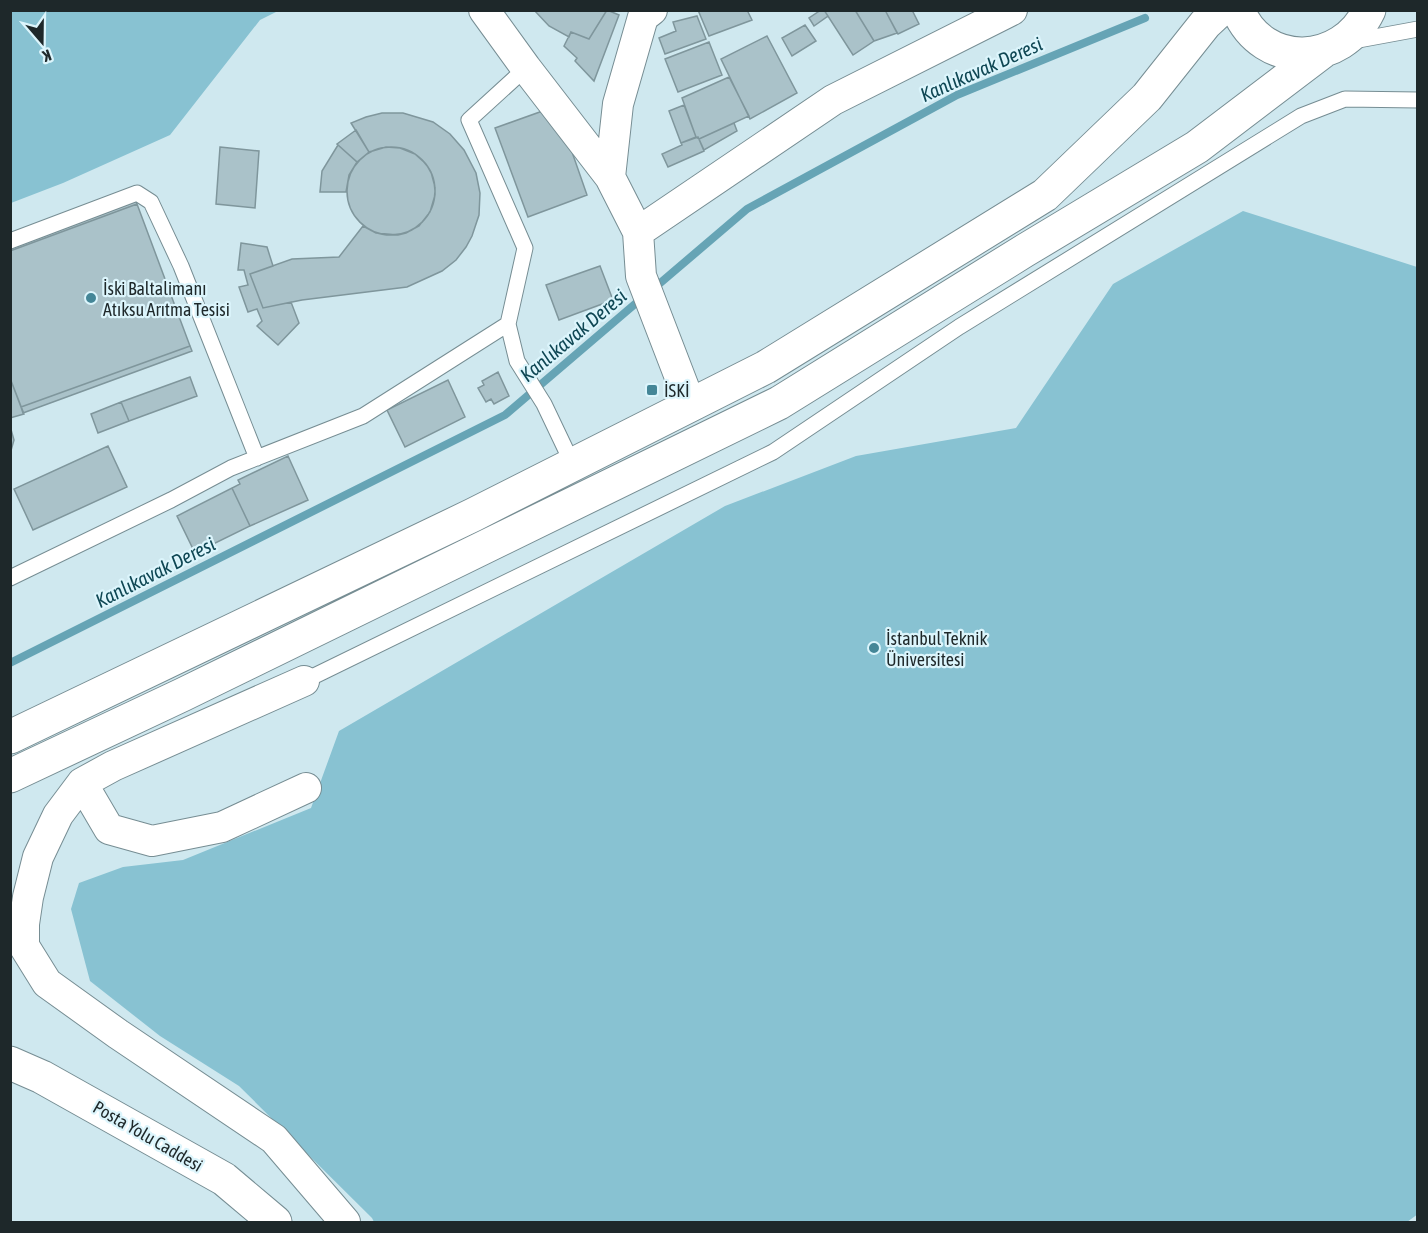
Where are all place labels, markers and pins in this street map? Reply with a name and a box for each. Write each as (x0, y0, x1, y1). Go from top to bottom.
place label: İski Baltalimanı Atıksu Arıtma Tesisi (103, 278, 230, 320)
marker: İski Baltalimanı Atıksu Arıtma Tesisi (84, 291, 98, 305)
place label: İSKİ (664, 380, 690, 401)
marker: İSKİ (645, 383, 659, 397)
place label: İstanbul Teknik Üniversitesi (886, 628, 987, 670)
marker: İstanbul Teknik Üniversitesi (867, 641, 881, 655)

